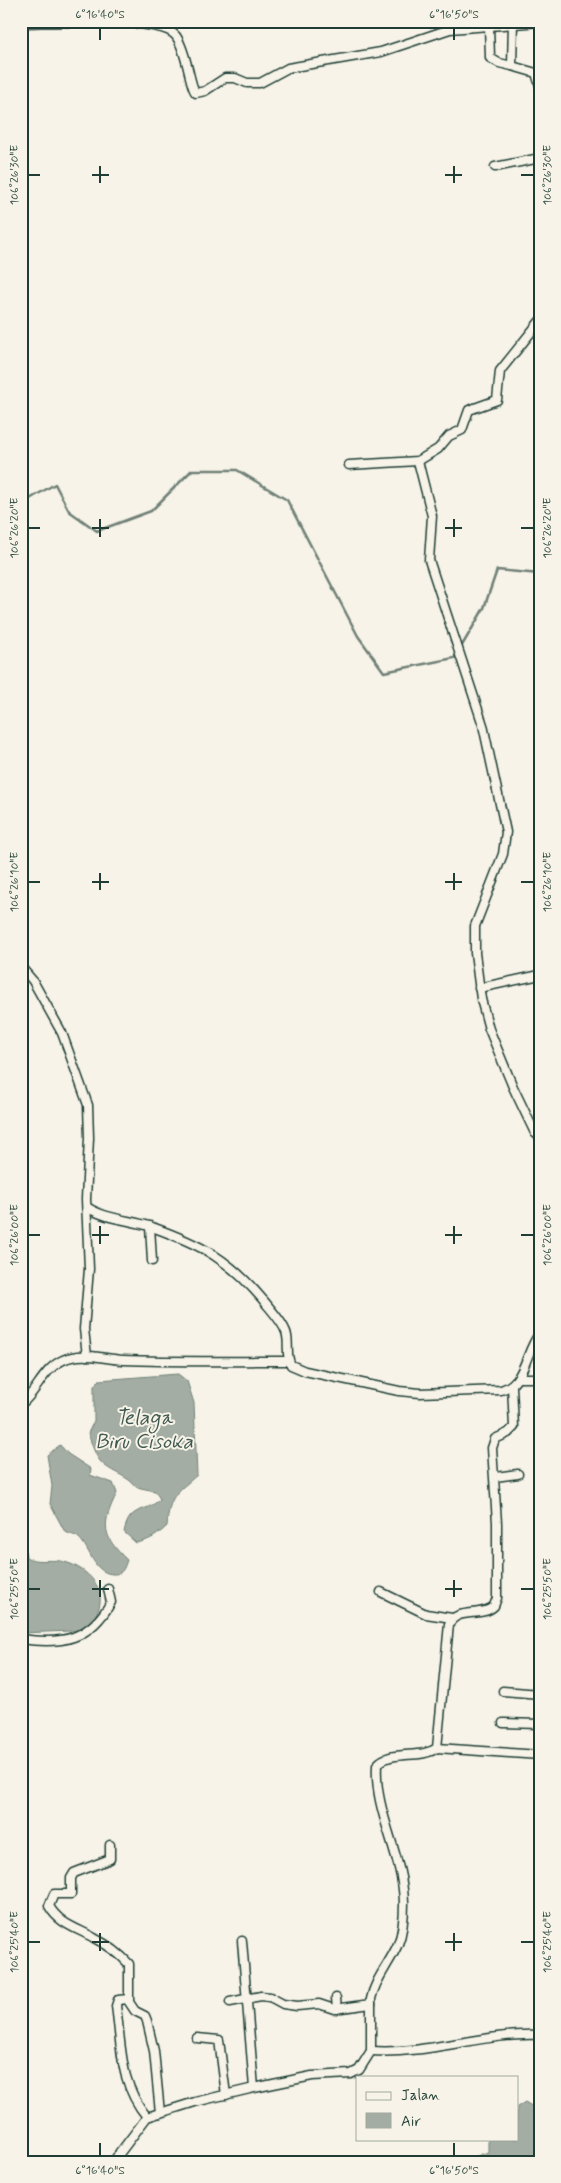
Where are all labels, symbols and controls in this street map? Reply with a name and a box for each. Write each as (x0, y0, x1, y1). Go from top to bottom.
text: 6°16'40"S (75, 7, 125, 23)
text: 6°16'50"S (429, 7, 479, 23)
text: 106°26'30"E (7, 145, 23, 205)
text: 106°26'30"E (540, 145, 556, 205)
text: 106°26'20"E (7, 497, 23, 559)
text: 106°26'20"E (540, 497, 556, 559)
text: 106°26'10"E (7, 852, 23, 912)
text: 106°26'10"E (540, 852, 556, 912)
text: 106°26'00"E (7, 1204, 23, 1266)
text: 106°26'00"E (540, 1204, 556, 1266)
water label: Telaga Biru Cisoka (95, 1404, 193, 1456)
text: 106°25'50"E (7, 1558, 23, 1620)
text: 106°25'50"E (540, 1558, 556, 1620)
text: 106°25'40"E (7, 1911, 23, 1973)
text: 106°25'40"E (540, 1911, 556, 1973)
legend (356, 2076, 518, 2140)
text: Jalan (401, 2086, 440, 2106)
text: Air (401, 2112, 421, 2132)
text: 6°16'40"S (75, 2163, 125, 2179)
text: 6°16'50"S (429, 2163, 479, 2179)

